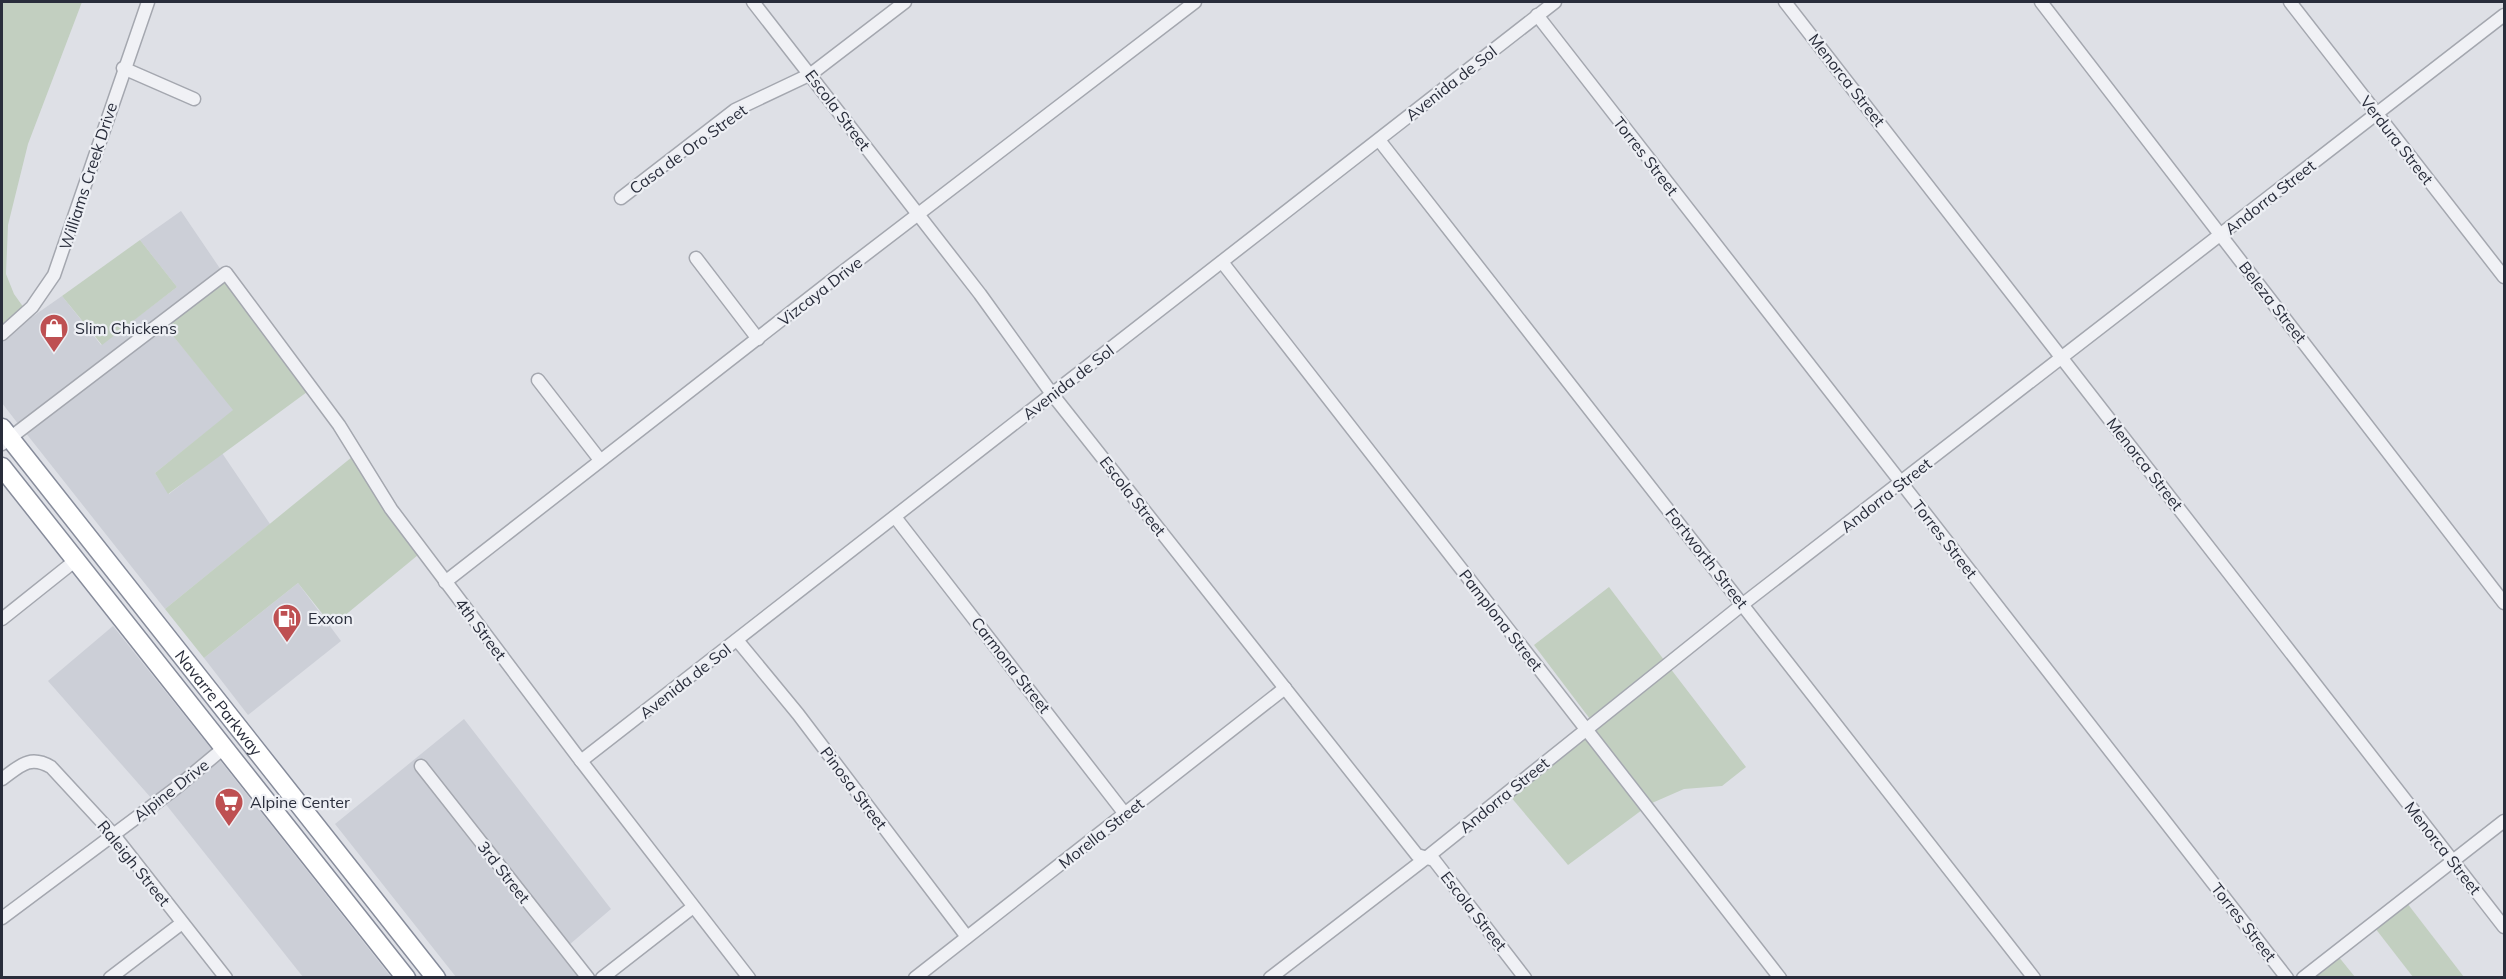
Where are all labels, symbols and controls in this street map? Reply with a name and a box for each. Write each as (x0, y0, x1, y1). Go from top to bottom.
street label: Menorca Street (1804, 30, 1890, 131)
street label: Avenida de Sol (1401, 41, 1501, 125)
street label: Escola Street (801, 66, 875, 155)
street label: Verdura Street (2356, 92, 2438, 189)
street label: Williams Creek Drive (55, 100, 121, 252)
street label: Casa de Oro Street (625, 100, 751, 198)
street label: Torres Street (1609, 113, 1683, 200)
street label: Andorra Street (2221, 155, 2320, 239)
street label: Vizcaya Drive (774, 252, 866, 330)
street label: Beleza Street (2235, 257, 2311, 347)
shop icon: Slim Chickens (38, 312, 70, 354)
place label: Slim Chickens (75, 318, 177, 338)
street label: Avenida de Sol (1018, 340, 1118, 424)
street label: Menorca Street (2102, 414, 2188, 515)
street label: Escola Street (1096, 452, 1171, 540)
street label: Andorra Street (1837, 453, 1936, 537)
street label: Torres Street (1908, 496, 1982, 583)
street label: Fortworth Street (1661, 504, 1753, 613)
street label: Pamplona Street (1455, 565, 1547, 675)
street label: 4th Street (451, 594, 511, 664)
fuel station icon: Exxon (271, 602, 303, 644)
place label: Exxon (308, 608, 353, 628)
street label: Carmona Street (967, 613, 1055, 717)
street label: Avenida de Sol (635, 639, 735, 723)
street label: Navarre Parkway (171, 646, 267, 760)
street label: Pinosa Street (816, 743, 892, 834)
street label: Andorra Street (1455, 753, 1553, 837)
street label: Alpine Drive (129, 754, 213, 826)
supermarket icon: Alpine Center (213, 786, 245, 828)
place label: Alpine Center (250, 792, 350, 812)
street label: Morella Street (1054, 793, 1148, 873)
street label: Menorca Street (2400, 798, 2486, 899)
street label: Raleigh Street (93, 816, 175, 910)
street label: 3rd Street (474, 837, 535, 907)
street label: Escola Street (1437, 867, 1512, 955)
street label: Torres Street (2207, 879, 2281, 966)

